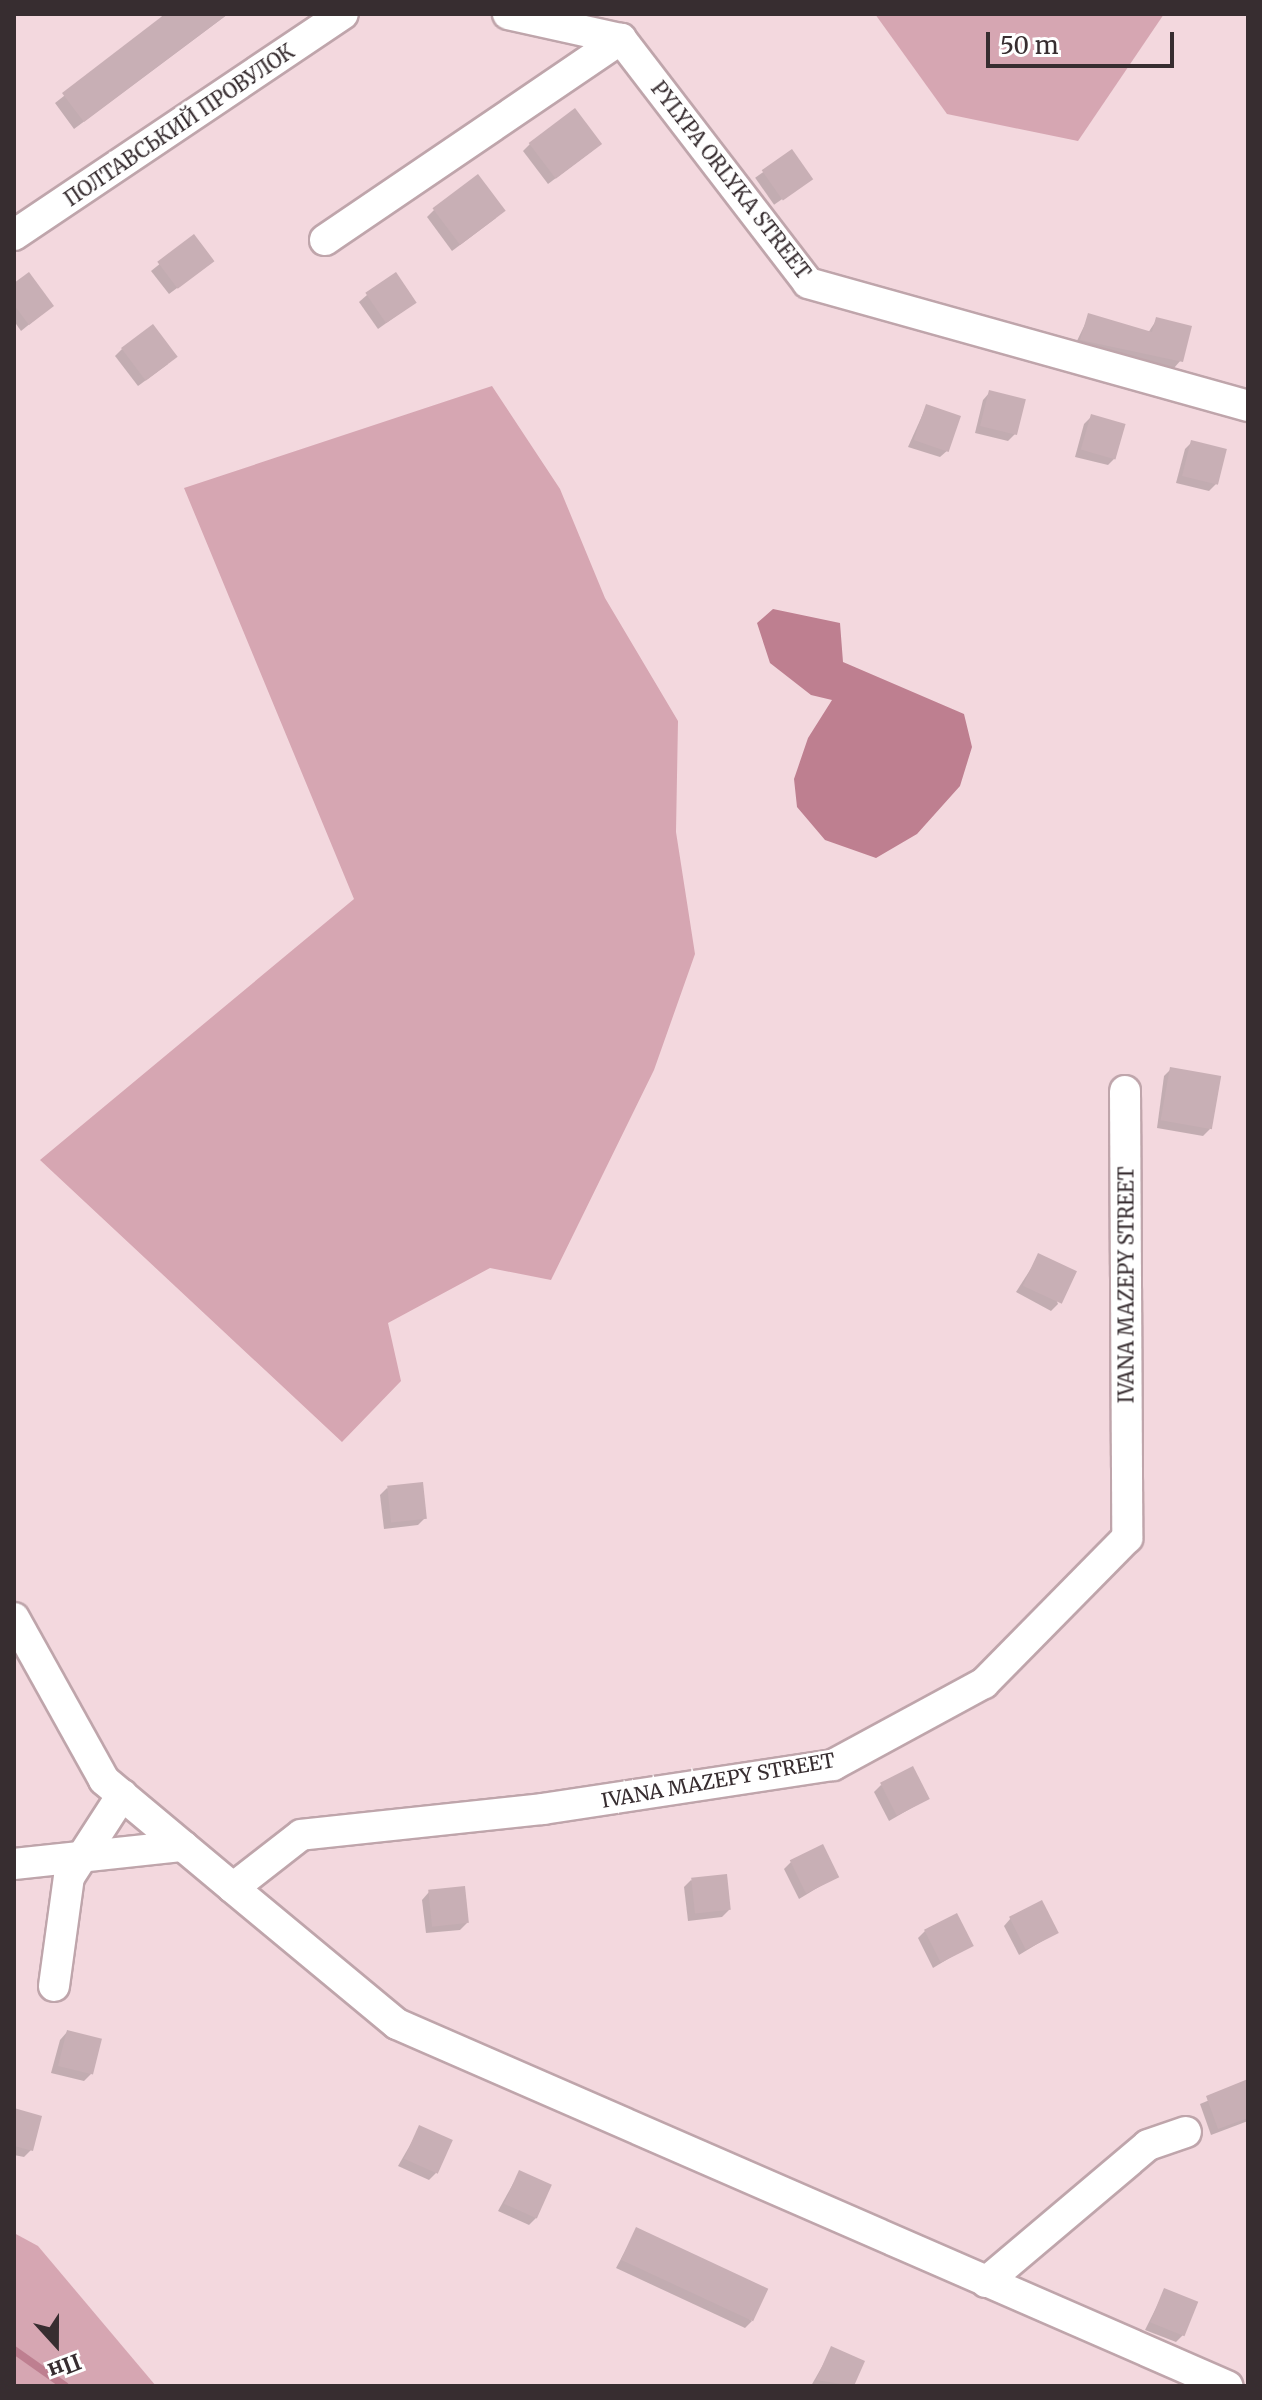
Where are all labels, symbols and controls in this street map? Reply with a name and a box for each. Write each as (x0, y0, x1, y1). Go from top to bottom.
scale bar (990, 16, 1178, 66)
text: 50 m (1000, 30, 1059, 61)
street label: ПОЛТАВСЬКИЙ ПРОВУЛОК (60, 39, 298, 211)
street label: PYLYPA ORLYKA STREET (646, 76, 816, 284)
street label: IVANA MAZEPY STREET (1114, 1167, 1138, 1403)
street label: IVANA MAZEPY STREET (599, 1748, 837, 1812)
north arrow (16, 2304, 96, 2384)
text: Пн (44, 2347, 85, 2385)

